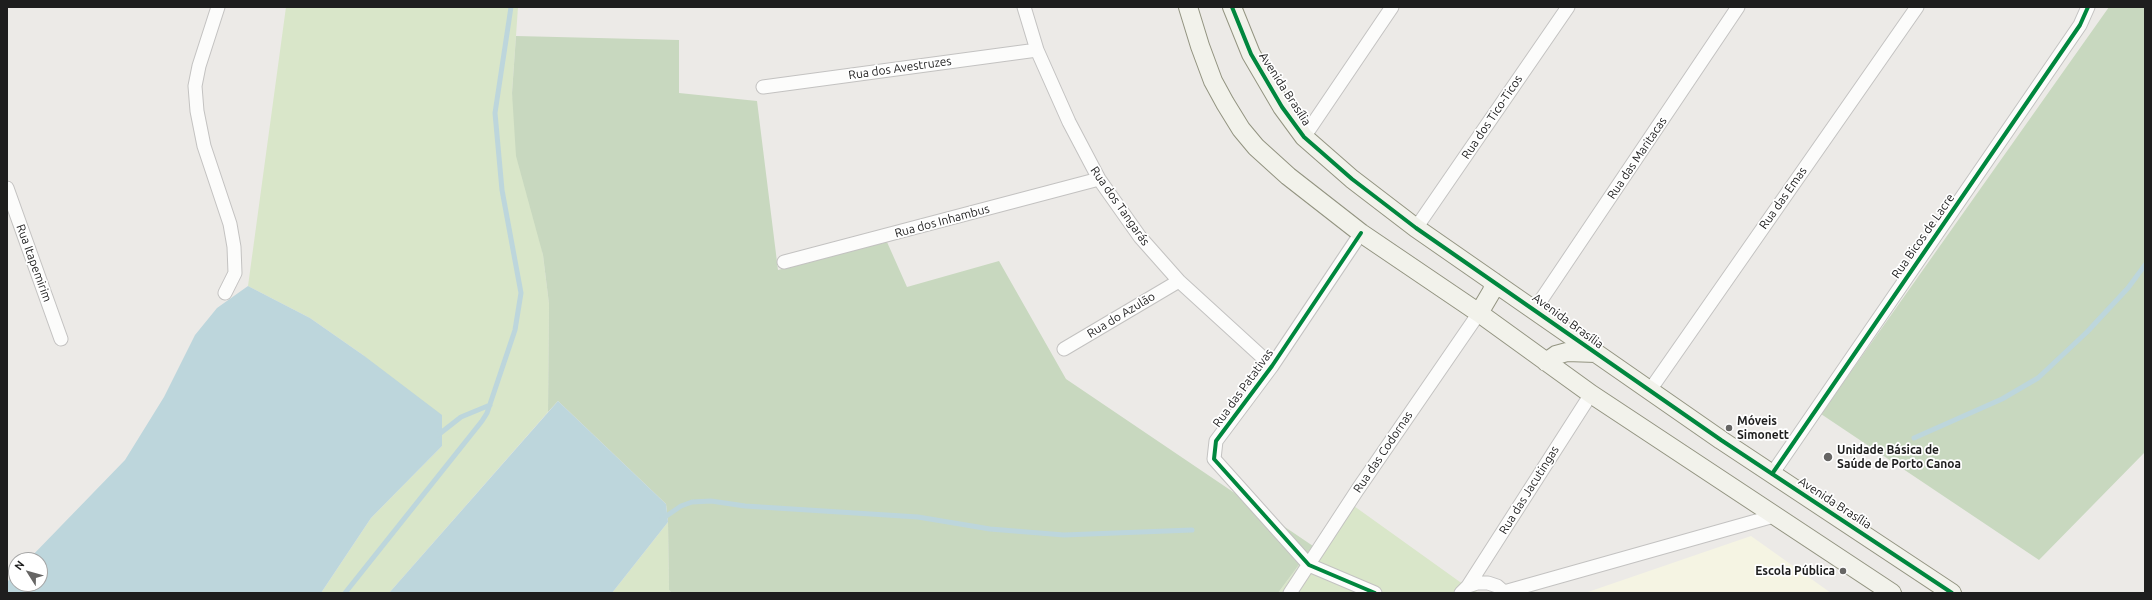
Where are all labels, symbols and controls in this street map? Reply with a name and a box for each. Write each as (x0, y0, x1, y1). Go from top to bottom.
street label: Avenida Brasília (1256, 50, 1314, 128)
street label: Rua dos Avestruzes (848, 54, 952, 82)
street label: Rua dos Tico-Ticos (1459, 72, 1525, 162)
street label: Rua das Maritacas (1604, 114, 1670, 202)
street label: Rua dos Tangarás (1087, 164, 1153, 248)
street label: Rua das Emas (1756, 164, 1810, 232)
street label: Rua Bicos de Lacre (1889, 191, 1957, 281)
street label: Rua dos Inhambus (893, 201, 991, 241)
street label: Rua Itapemirim (13, 222, 55, 304)
street label: Rua do Azulão (1084, 289, 1158, 341)
street label: Avenida Brasília (1530, 290, 1606, 352)
street label: Rua das Patativas (1210, 346, 1276, 430)
street label: Rua das Codornas (1350, 408, 1416, 496)
place label: Móveis Simonett (1737, 414, 1789, 442)
marker: Móveis Simonett (1724, 423, 1734, 433)
street label: Rua das Jacutingas (1496, 443, 1562, 537)
place label: Unidade Básica de Saúde de Porto Canoa (1837, 443, 1961, 471)
marker: Unidade Básica de Saúde de Porto Canoa (1822, 451, 1834, 463)
street label: Avenida Brasília (1796, 474, 1874, 532)
north arrow (8, 552, 48, 592)
text: N (12, 558, 26, 572)
place label: Escola Pública (1755, 564, 1835, 578)
marker: Escola Pública (1838, 566, 1848, 576)

